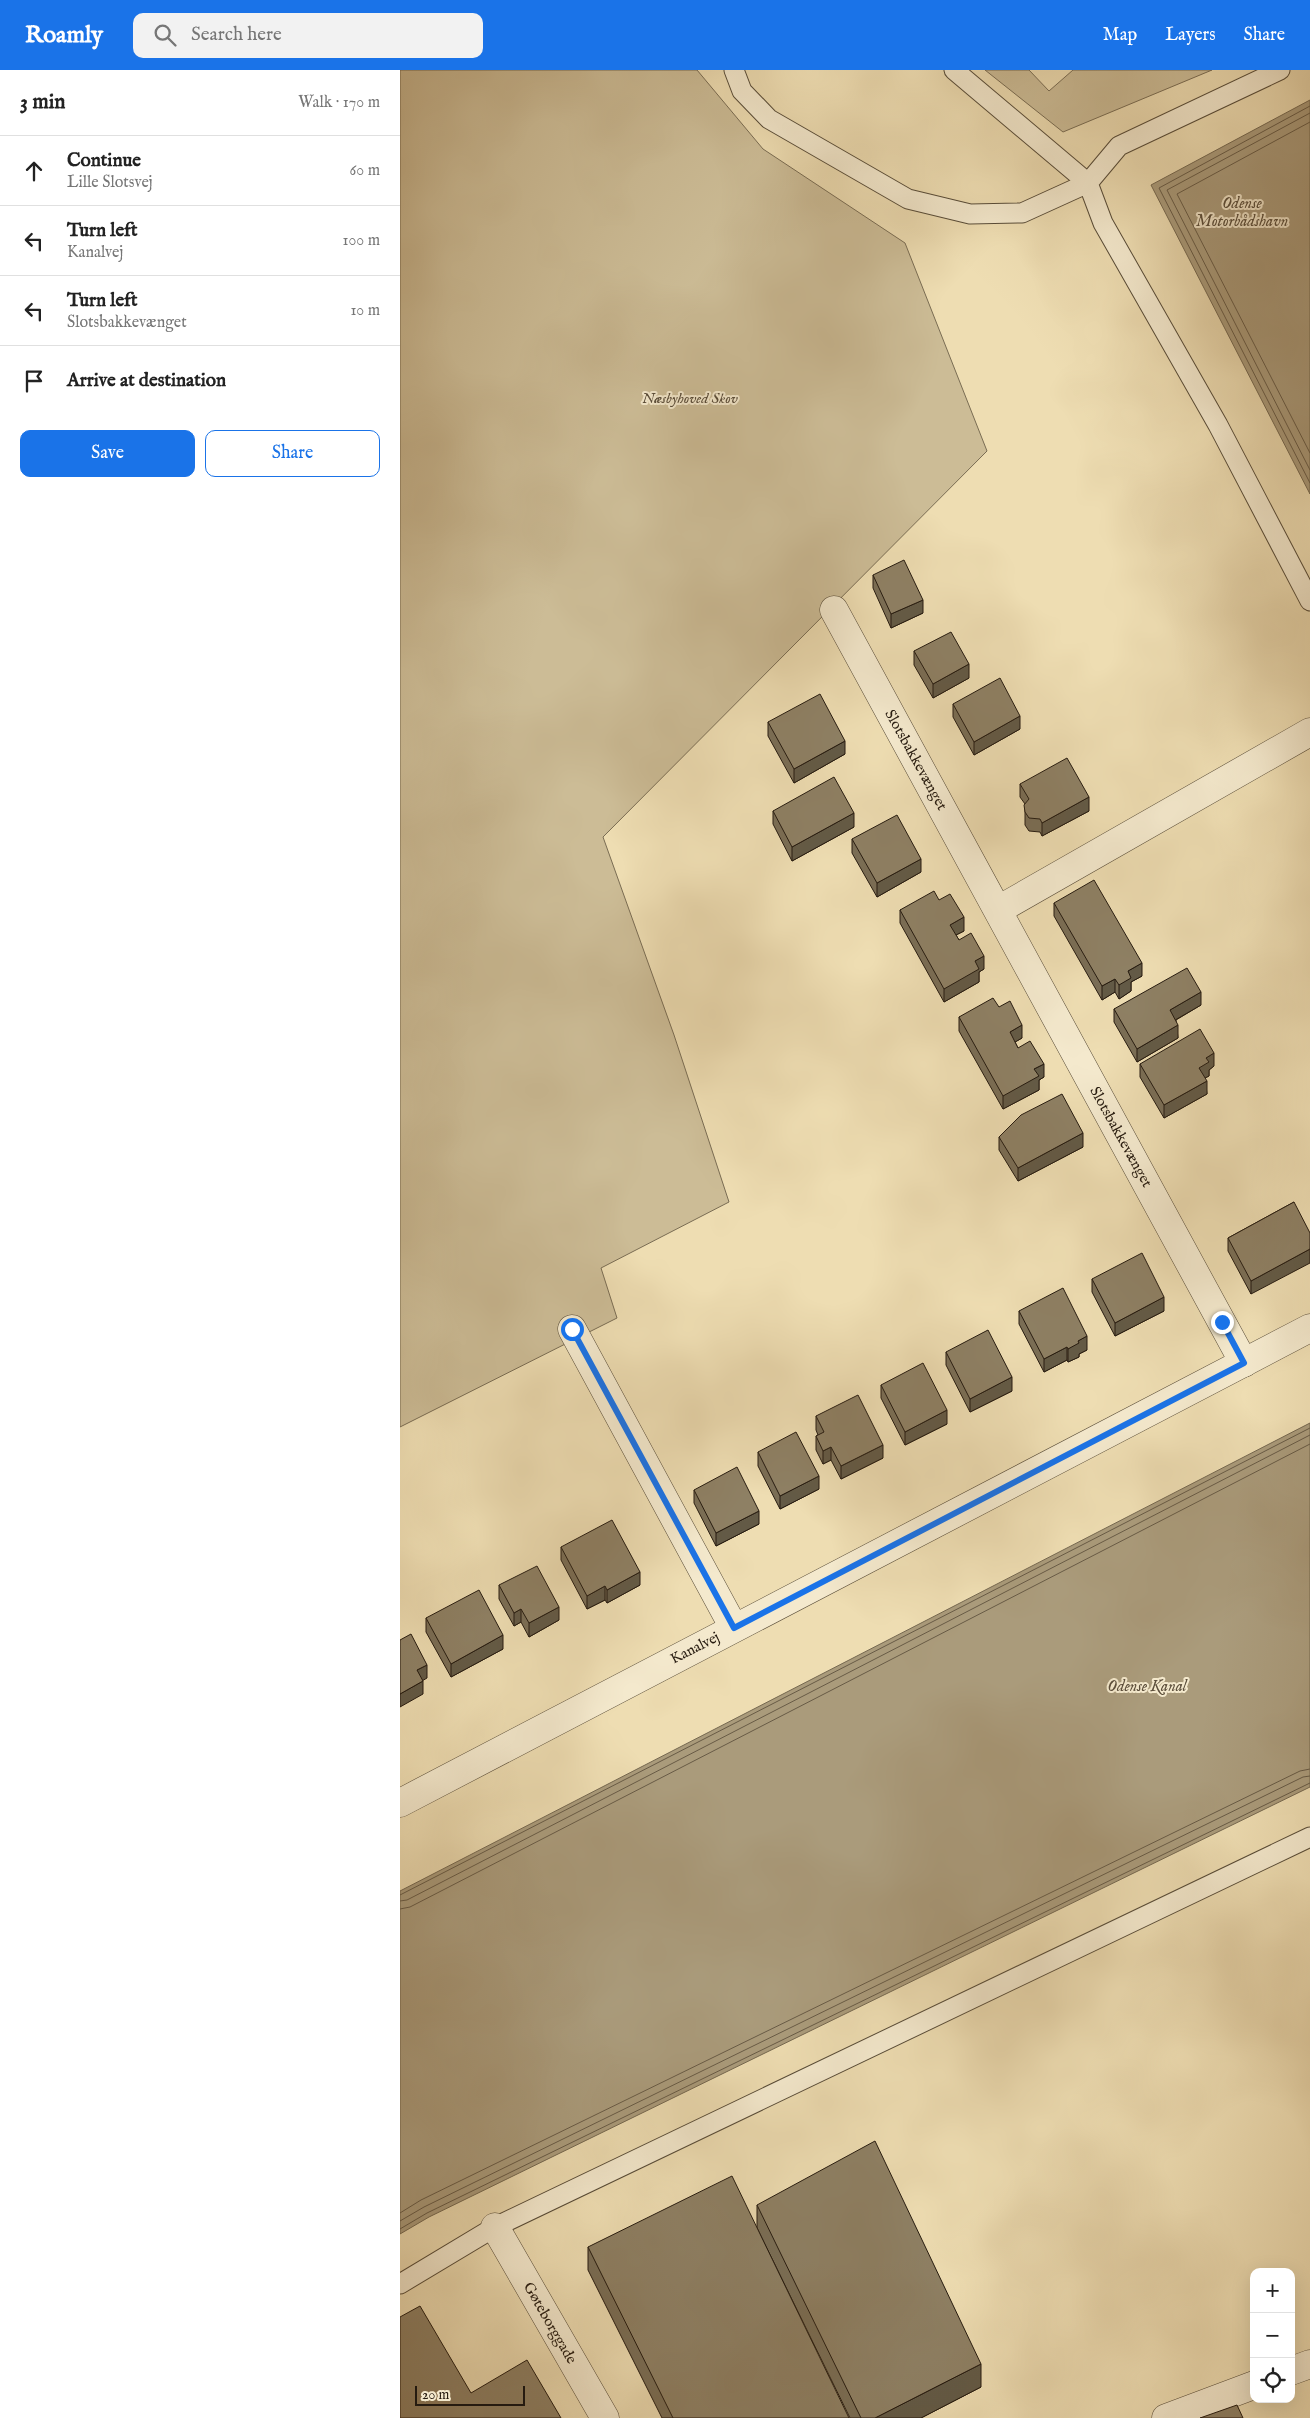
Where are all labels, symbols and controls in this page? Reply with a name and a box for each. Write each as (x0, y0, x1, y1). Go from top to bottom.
search box (133, 13, 483, 58)
text: Roamly (25, 20, 103, 51)
icon: search (151, 21, 179, 49)
text: Search here (191, 23, 282, 47)
text: Map (1103, 24, 1137, 47)
text: Layers (1165, 24, 1216, 47)
text: Share (1244, 24, 1285, 47)
text: 3 min (20, 89, 65, 116)
text: Walk · 170 m (298, 93, 380, 113)
text: Continue (67, 149, 141, 173)
icon: ahead (20, 157, 48, 185)
text: 60 m (350, 161, 380, 181)
text: Lille Slotsvej (67, 173, 153, 193)
water label: Odense Motorbådshavn (1196, 194, 1288, 232)
text: Turn left (67, 219, 138, 243)
icon: left (20, 227, 48, 255)
text: 100 m (343, 231, 380, 251)
text: Kanalvej (67, 243, 123, 263)
text: Turn left (67, 289, 138, 313)
icon: left (20, 297, 48, 325)
text: 10 m (350, 301, 380, 321)
text: Slotsbakkevænget (67, 313, 187, 333)
icon: arrive (20, 367, 48, 395)
text: Arrive at destination (67, 369, 226, 393)
park label: Næsbyhoved Skov (642, 389, 738, 408)
button: Save (20, 430, 195, 477)
button: Share (205, 430, 380, 477)
street label: Slotsbakkevænget (880, 706, 952, 814)
street label: Slotsbakkevænget (1085, 1083, 1157, 1191)
route end (1211, 1311, 1234, 1334)
route start (561, 1318, 584, 1341)
street label: Kanalvej (667, 1628, 723, 1668)
water label: Odense Kanal (1107, 1677, 1188, 1697)
map controls (1250, 2268, 1295, 2403)
button: + (1250, 2268, 1295, 2313)
street label: Gøteborggade (519, 2279, 581, 2367)
button: − (1250, 2313, 1295, 2358)
button: locate (1250, 2358, 1295, 2403)
scale bar (415, 2383, 525, 2406)
text: 20 m (422, 2386, 449, 2404)

